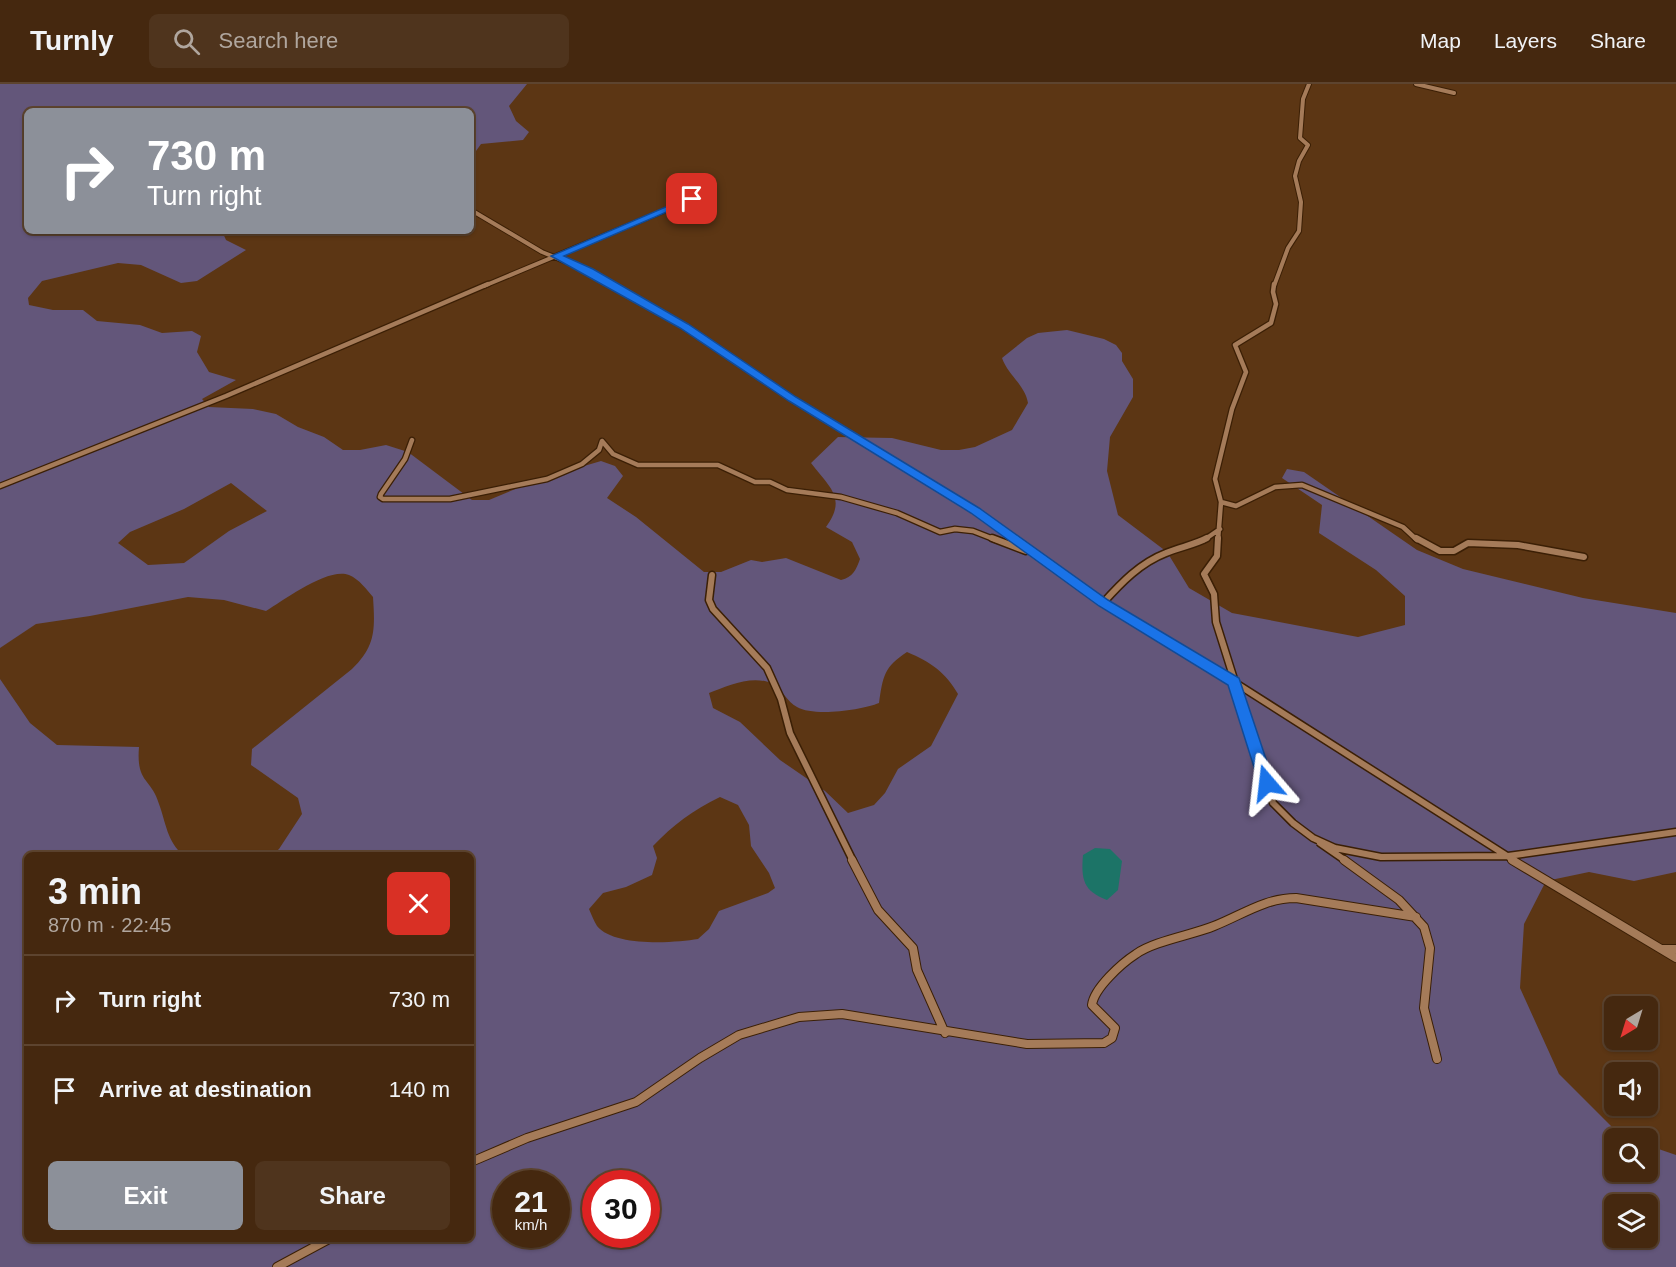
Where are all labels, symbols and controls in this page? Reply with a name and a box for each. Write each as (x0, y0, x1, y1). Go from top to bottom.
search box (149, 14, 569, 68)
text: Turnly (30, 25, 113, 56)
icon: search (170, 25, 203, 58)
text: Search here (218, 28, 338, 53)
text: Map (1420, 29, 1461, 52)
text: Layers (1494, 29, 1557, 52)
text: Share (1590, 29, 1646, 52)
icon: right (48, 132, 126, 210)
text: 730 m (147, 132, 266, 179)
pin (666, 173, 717, 224)
text: Turn right (147, 181, 262, 211)
icon: arrive (675, 182, 708, 215)
position arrow (1235, 751, 1299, 815)
text: 3 min (48, 871, 142, 912)
button: close (387, 872, 450, 935)
text: 870 m · 22:45 (48, 914, 171, 936)
icon: right (48, 984, 81, 1017)
text: Turn right (99, 987, 201, 1012)
text: 730 m (389, 987, 450, 1012)
north arrow (1604, 996, 1658, 1050)
map controls (1604, 996, 1658, 1248)
button: sound (1604, 1062, 1658, 1116)
icon: arrive (48, 1074, 81, 1107)
text: Arrive at destination (99, 1077, 312, 1102)
text: 140 m (389, 1077, 450, 1102)
button: search (1604, 1128, 1658, 1182)
button: Exit (48, 1161, 243, 1230)
button: Share (255, 1161, 450, 1230)
speed limit sign: 30 (582, 1170, 660, 1248)
text: 21 (514, 1185, 548, 1218)
button: layers (1604, 1194, 1658, 1248)
text: km/h (515, 1216, 547, 1233)

